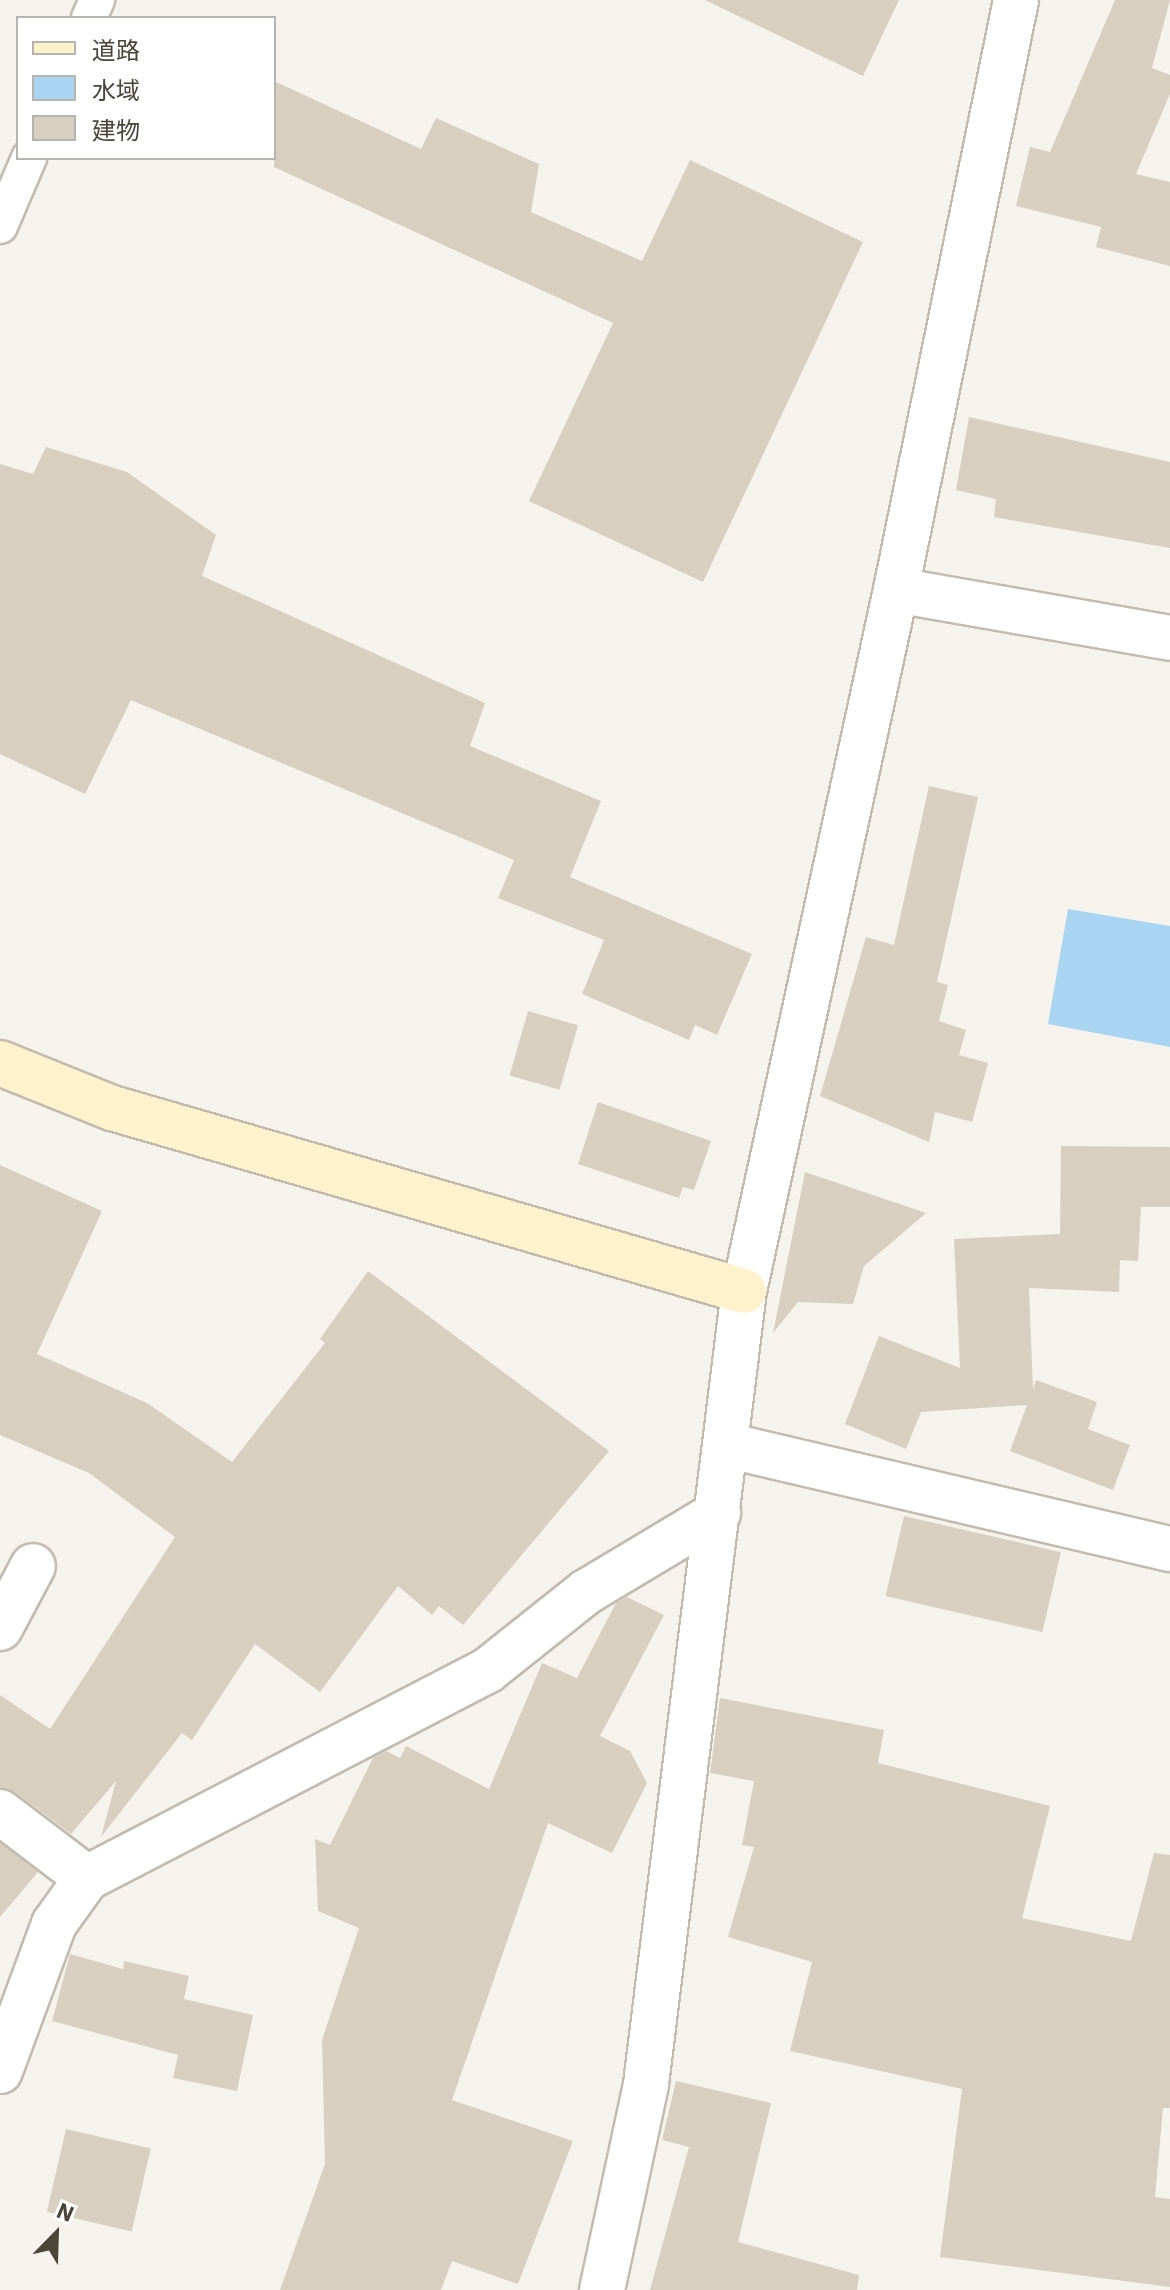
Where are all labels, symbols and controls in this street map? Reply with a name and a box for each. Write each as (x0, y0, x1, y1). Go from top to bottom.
legend (16, 16, 276, 160)
text: 道路 (92, 34, 140, 66)
text: 水域 (92, 74, 140, 106)
text: 建物 (92, 114, 140, 146)
north arrow (16, 2194, 96, 2274)
text: N (53, 2195, 79, 2228)

